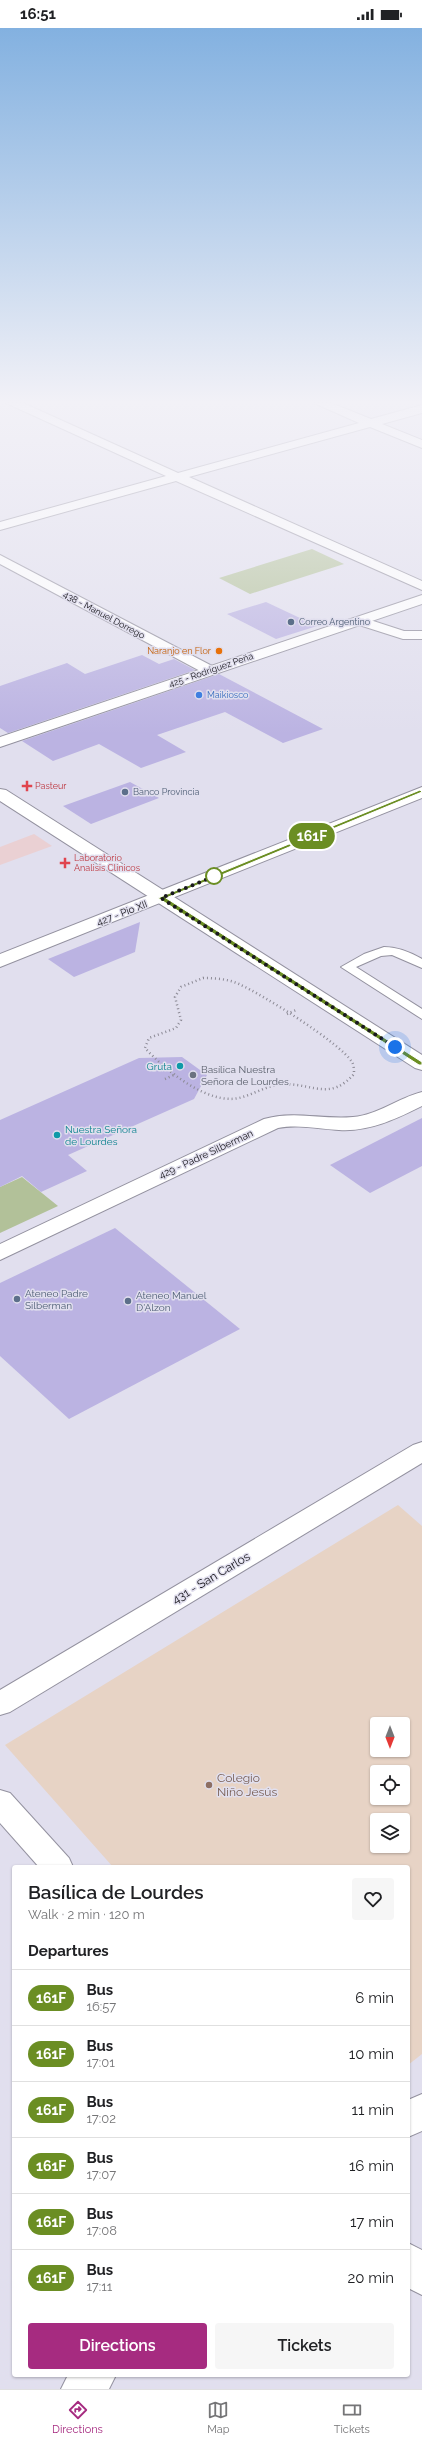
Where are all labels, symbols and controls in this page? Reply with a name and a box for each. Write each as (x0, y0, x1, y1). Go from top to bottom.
text: 16:51 (20, 5, 56, 23)
street label: 438 - Manuel Dorrego (62, 589, 146, 641)
marker: Correo Argentino (286, 617, 296, 627)
place label: Correo Argentino (299, 617, 370, 627)
place label: Naranjo en Flor (147, 646, 212, 656)
marker: Naranjo en Flor (214, 646, 224, 656)
street label: 425 - Rodríguez Peña (168, 651, 255, 689)
marker: Maikiosco (194, 690, 204, 700)
place label: Maikiosco (207, 690, 248, 700)
marker: Pasteur (22, 781, 32, 791)
place label: Pasteur (35, 781, 67, 791)
marker: Banco Provincia (120, 787, 130, 797)
place label: Banco Provincia (133, 787, 199, 797)
line badge: 161F (284, 823, 340, 849)
text: 161F (297, 828, 327, 844)
place label: Laboratorio Analisis Clinicos (74, 853, 141, 873)
marker: Laboratorio Analisis Clinicos (59, 857, 71, 869)
unlabelled marker (205, 867, 223, 885)
street label: 427 - Pío XII (95, 898, 149, 928)
your location (385, 1037, 405, 1057)
place label: Gruta (147, 1061, 172, 1072)
marker: Gruta (175, 1061, 185, 1071)
place label: Basílica Nuestra Señora de Lourdes (201, 1064, 289, 1087)
marker: Basílica Nuestra Señora de Lourdes (188, 1070, 198, 1080)
place label: Nuestra Señora de Lourdes (65, 1124, 137, 1147)
street label: 429 - Padre Silberman (157, 1127, 255, 1181)
marker: Nuestra Señora de Lourdes (52, 1130, 62, 1140)
place label: Ateneo Padre Silberman (25, 1288, 88, 1311)
place label: Ateneo Manuel D'Alzon (136, 1290, 207, 1313)
marker: Ateneo Padre Silberman (12, 1294, 22, 1304)
marker: Ateneo Manuel D'Alzon (123, 1296, 133, 1306)
street label: 431 - San Carlos (170, 1549, 253, 1607)
north arrow (370, 1717, 410, 1757)
map controls (370, 1717, 410, 1853)
button: locate (370, 1765, 410, 1805)
place label: Colegio Niño Jesús (217, 1771, 277, 1799)
marker: Colegio Niño Jesús (204, 1780, 214, 1790)
button: layers (370, 1813, 410, 1853)
button: heart (352, 1878, 394, 1920)
text: Basílica de Lourdes (28, 1881, 204, 1903)
text: Walk · 2 min · 120 m (28, 1907, 145, 1922)
text: Departures (28, 1942, 109, 1960)
text: Bus (86, 1981, 113, 1999)
text: 6 min (355, 1989, 394, 2007)
text: 161F (36, 1990, 66, 2006)
text: 16:57 (86, 1999, 116, 2014)
text: Bus (86, 2037, 113, 2055)
text: 10 min (349, 2045, 394, 2063)
text: 161F (36, 2046, 66, 2062)
text: 17:01 (86, 2055, 115, 2070)
text: Bus (86, 2093, 113, 2111)
text: 11 min (352, 2101, 394, 2119)
text: 161F (36, 2102, 66, 2118)
text: 17:02 (86, 2111, 116, 2126)
text: Bus (86, 2149, 113, 2167)
text: 16 min (349, 2157, 394, 2175)
text: 161F (36, 2158, 66, 2174)
text: 17:07 (86, 2167, 116, 2182)
text: Bus (86, 2205, 113, 2223)
text: 17 min (350, 2213, 394, 2231)
text: 161F (36, 2214, 66, 2230)
text: 17:08 (86, 2223, 117, 2238)
text: Bus (86, 2261, 113, 2279)
text: 20 min (347, 2269, 394, 2287)
text: 161F (36, 2270, 66, 2286)
text: 17:11 (86, 2279, 112, 2294)
button: Directions (28, 2323, 207, 2369)
button: Tickets (215, 2323, 394, 2369)
tab: Directions (52, 2399, 103, 2436)
tab: Map (207, 2399, 230, 2436)
tab: Tickets (334, 2399, 370, 2436)

